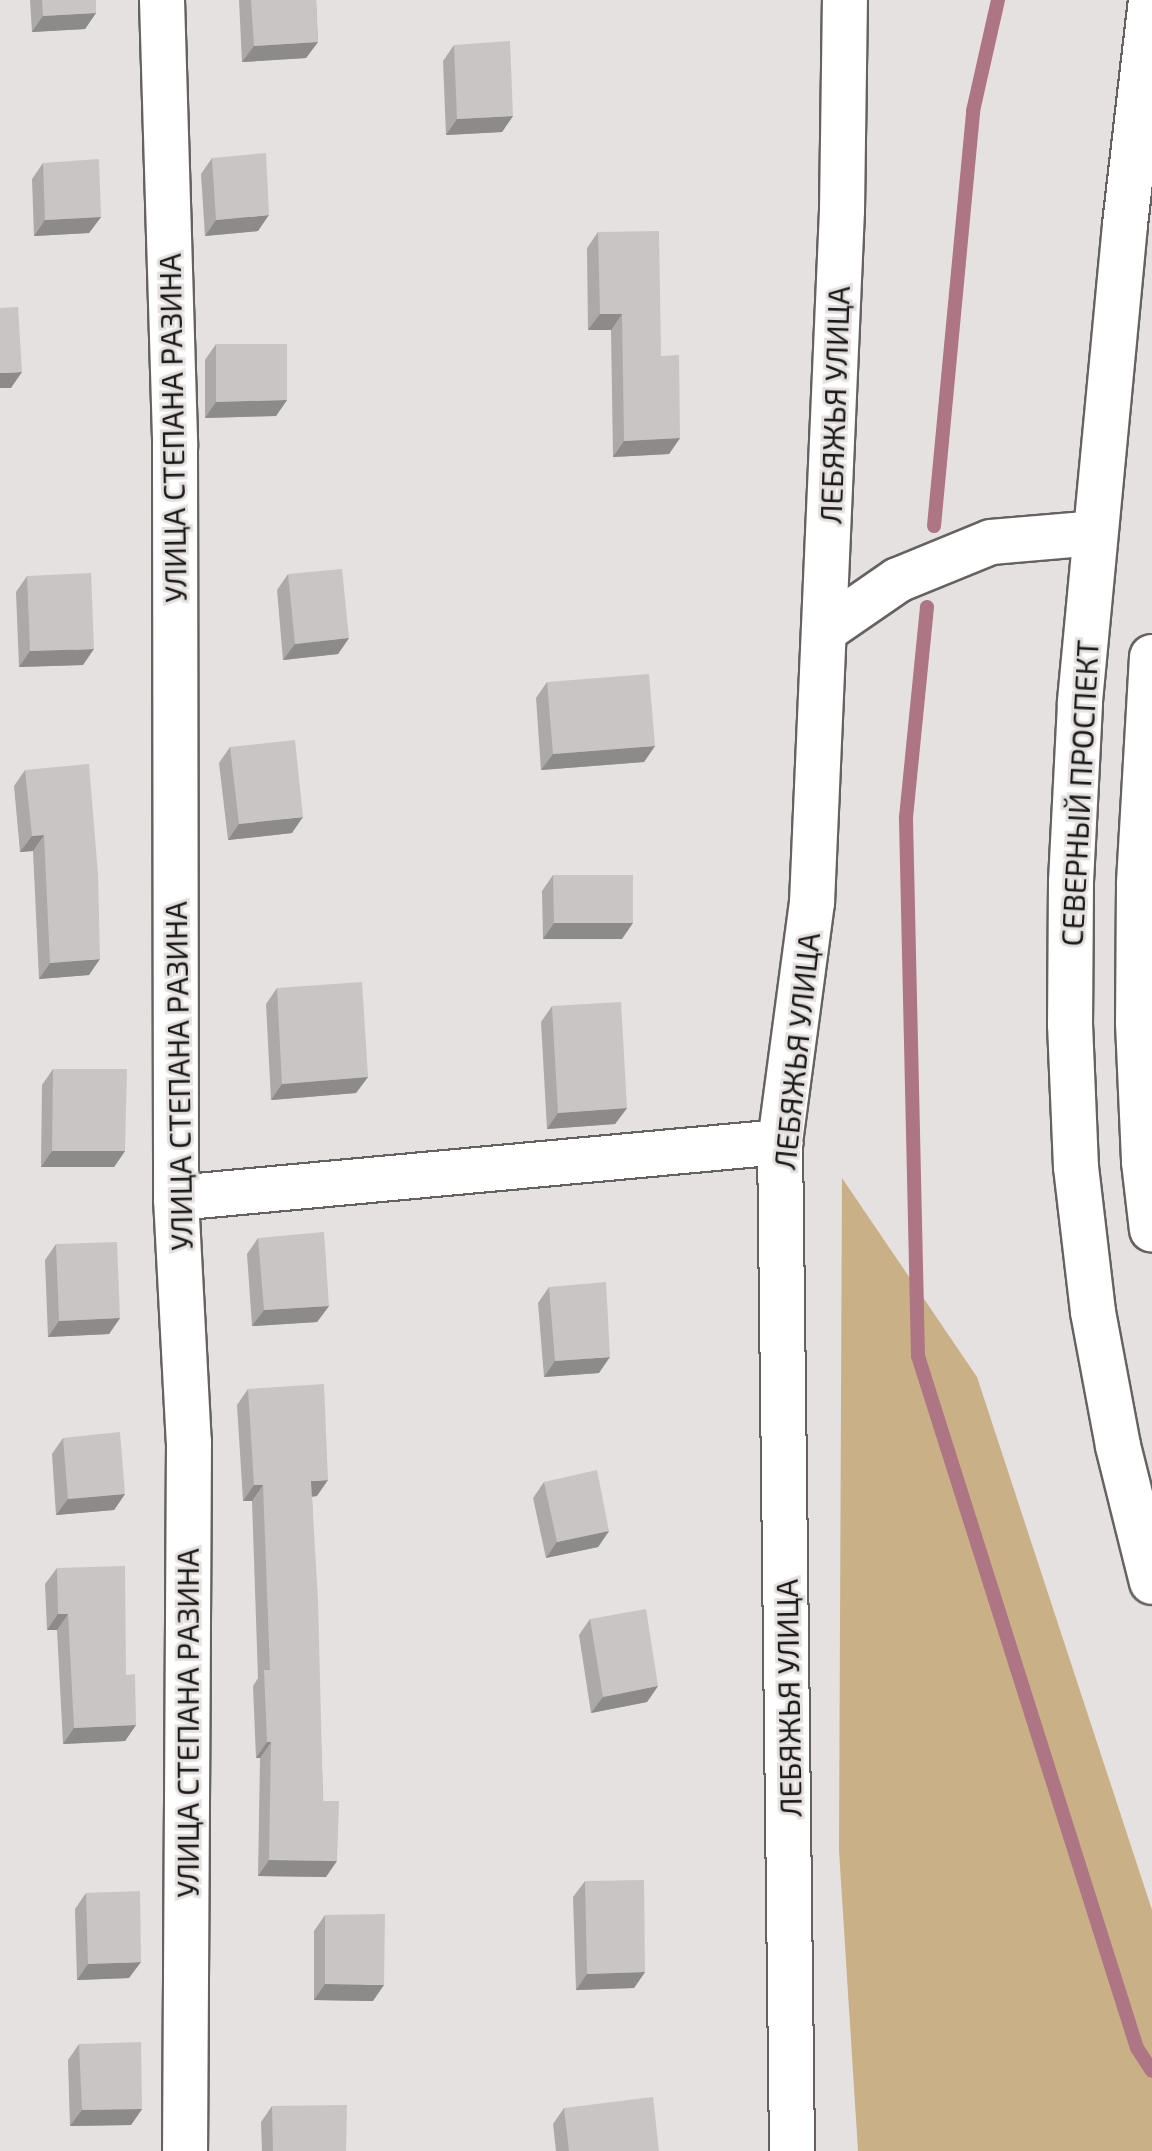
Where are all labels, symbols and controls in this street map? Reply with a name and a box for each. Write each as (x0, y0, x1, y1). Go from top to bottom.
street label: УЛИЦА СТЕПАНА РАЗИНА (151, 253, 193, 603)
street label: ЛЕБЯЖЬЯ УЛИЦА (812, 285, 856, 525)
street label: СЕВЕРНЫЙ ПРОСПЕКТ (1053, 639, 1105, 947)
street label: УЛИЦА СТЕПАНА РАЗИНА (157, 901, 199, 1251)
street label: ЛЕБЯЖЬЯ УЛИЦА (766, 931, 826, 1171)
street label: УЛИЦА СТЕПАНА РАЗИНА (169, 1548, 205, 1898)
street label: ЛЕБЯЖЬЯ УЛИЦА (768, 1579, 808, 1817)

